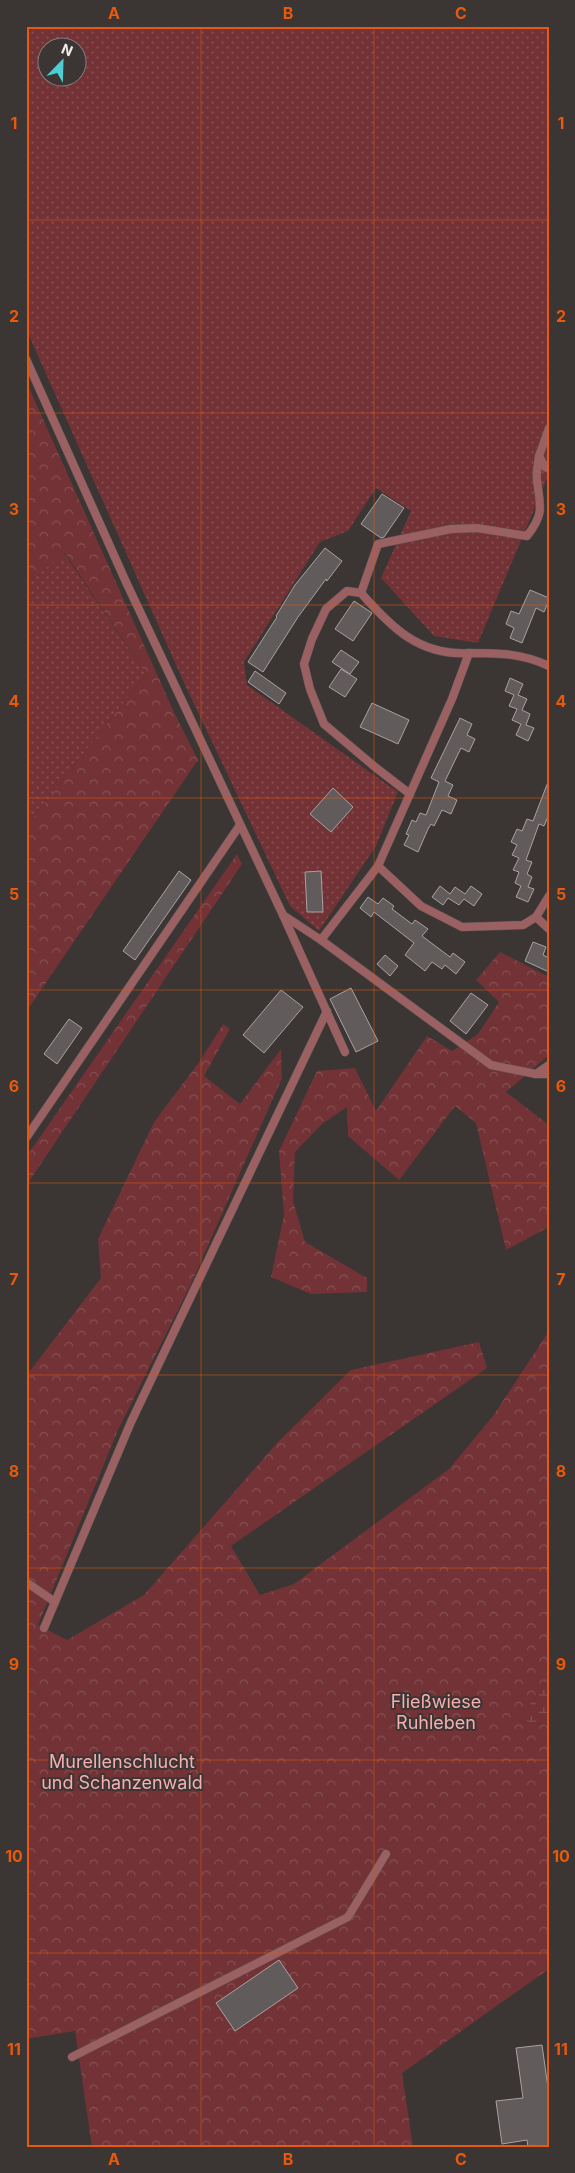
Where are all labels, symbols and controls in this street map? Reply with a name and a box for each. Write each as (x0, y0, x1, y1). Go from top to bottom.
text: A (108, 3, 120, 23)
text: B (283, 3, 293, 23)
text: C (455, 3, 467, 23)
north arrow (38, 38, 88, 88)
text: N (59, 40, 76, 59)
text: 1 (11, 113, 17, 133)
text: 1 (558, 113, 564, 133)
text: 2 (9, 306, 19, 326)
text: 2 (556, 306, 566, 326)
text: 3 (9, 499, 19, 519)
text: 3 (556, 499, 566, 519)
text: 4 (9, 691, 20, 711)
text: 4 (556, 691, 567, 711)
text: 5 (9, 884, 19, 904)
text: 5 (556, 884, 566, 904)
text: 6 (9, 1076, 19, 1096)
text: 6 (556, 1076, 566, 1096)
text: 7 (9, 1269, 19, 1289)
text: 7 (556, 1269, 566, 1289)
text: 8 (9, 1461, 19, 1481)
text: 8 (556, 1461, 566, 1481)
text: 9 (9, 1654, 19, 1674)
text: 9 (556, 1654, 566, 1674)
park label: Fließwiese Ruhleben (391, 1691, 481, 1733)
park label: Murellenschlucht und Schanzenwald (41, 1751, 203, 1793)
text: 10 (5, 1846, 23, 1866)
text: 10 (552, 1846, 570, 1866)
text: 11 (7, 2039, 21, 2059)
text: 11 (554, 2039, 568, 2059)
text: A (108, 2149, 120, 2169)
text: B (283, 2149, 293, 2169)
text: C (455, 2149, 467, 2169)

